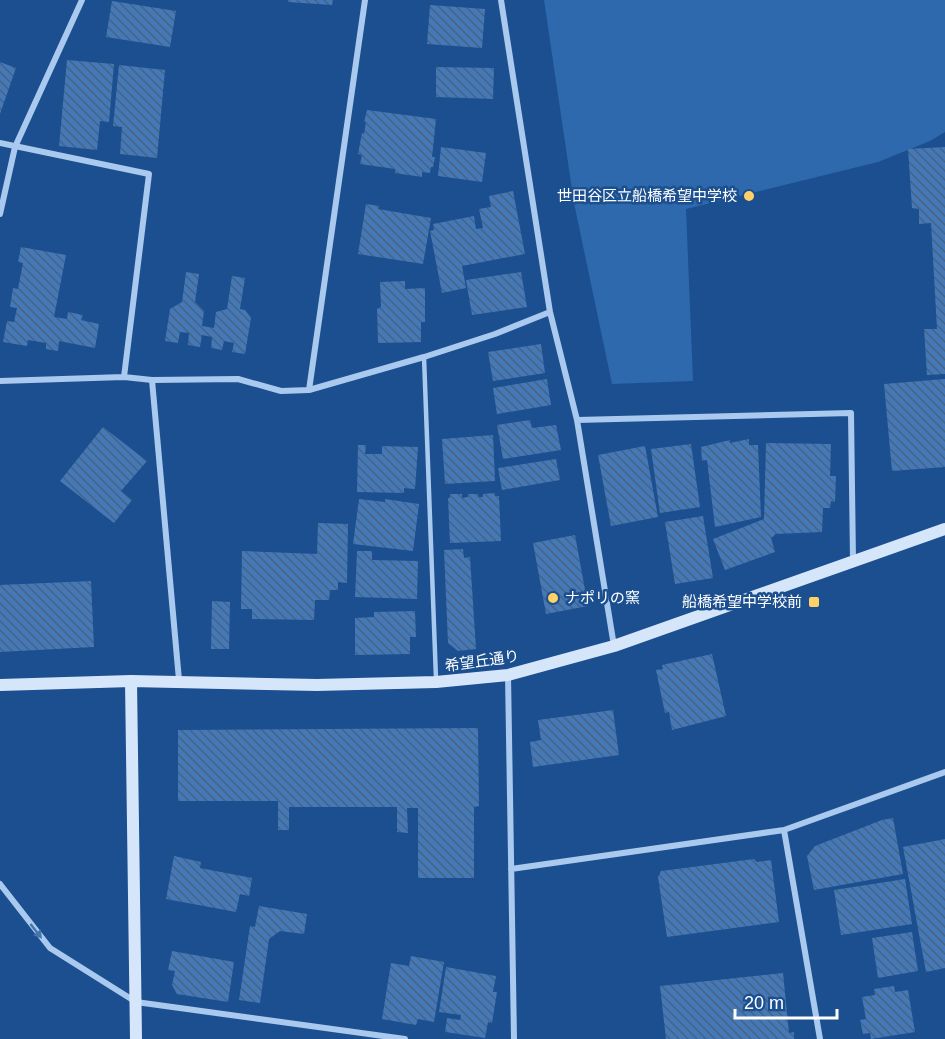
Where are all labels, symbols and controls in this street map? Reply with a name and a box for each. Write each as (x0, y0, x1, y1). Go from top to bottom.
place label: 世田谷区立船橋希望中学校 (557, 187, 737, 204)
marker: 世田谷区立船橋希望中学校 (742, 189, 756, 203)
place label: ナポリの窯 (565, 589, 640, 606)
marker: ナポリの窯 (546, 591, 560, 605)
place label: 船橋希望中学校前 (682, 593, 802, 610)
marker: 船橋希望中学校前 (807, 595, 821, 609)
street label: 希望丘通り (444, 647, 520, 674)
one-way arrow (30, 922, 42, 938)
scale bar (735, 982, 837, 1020)
text: 20 m (744, 993, 784, 1013)

